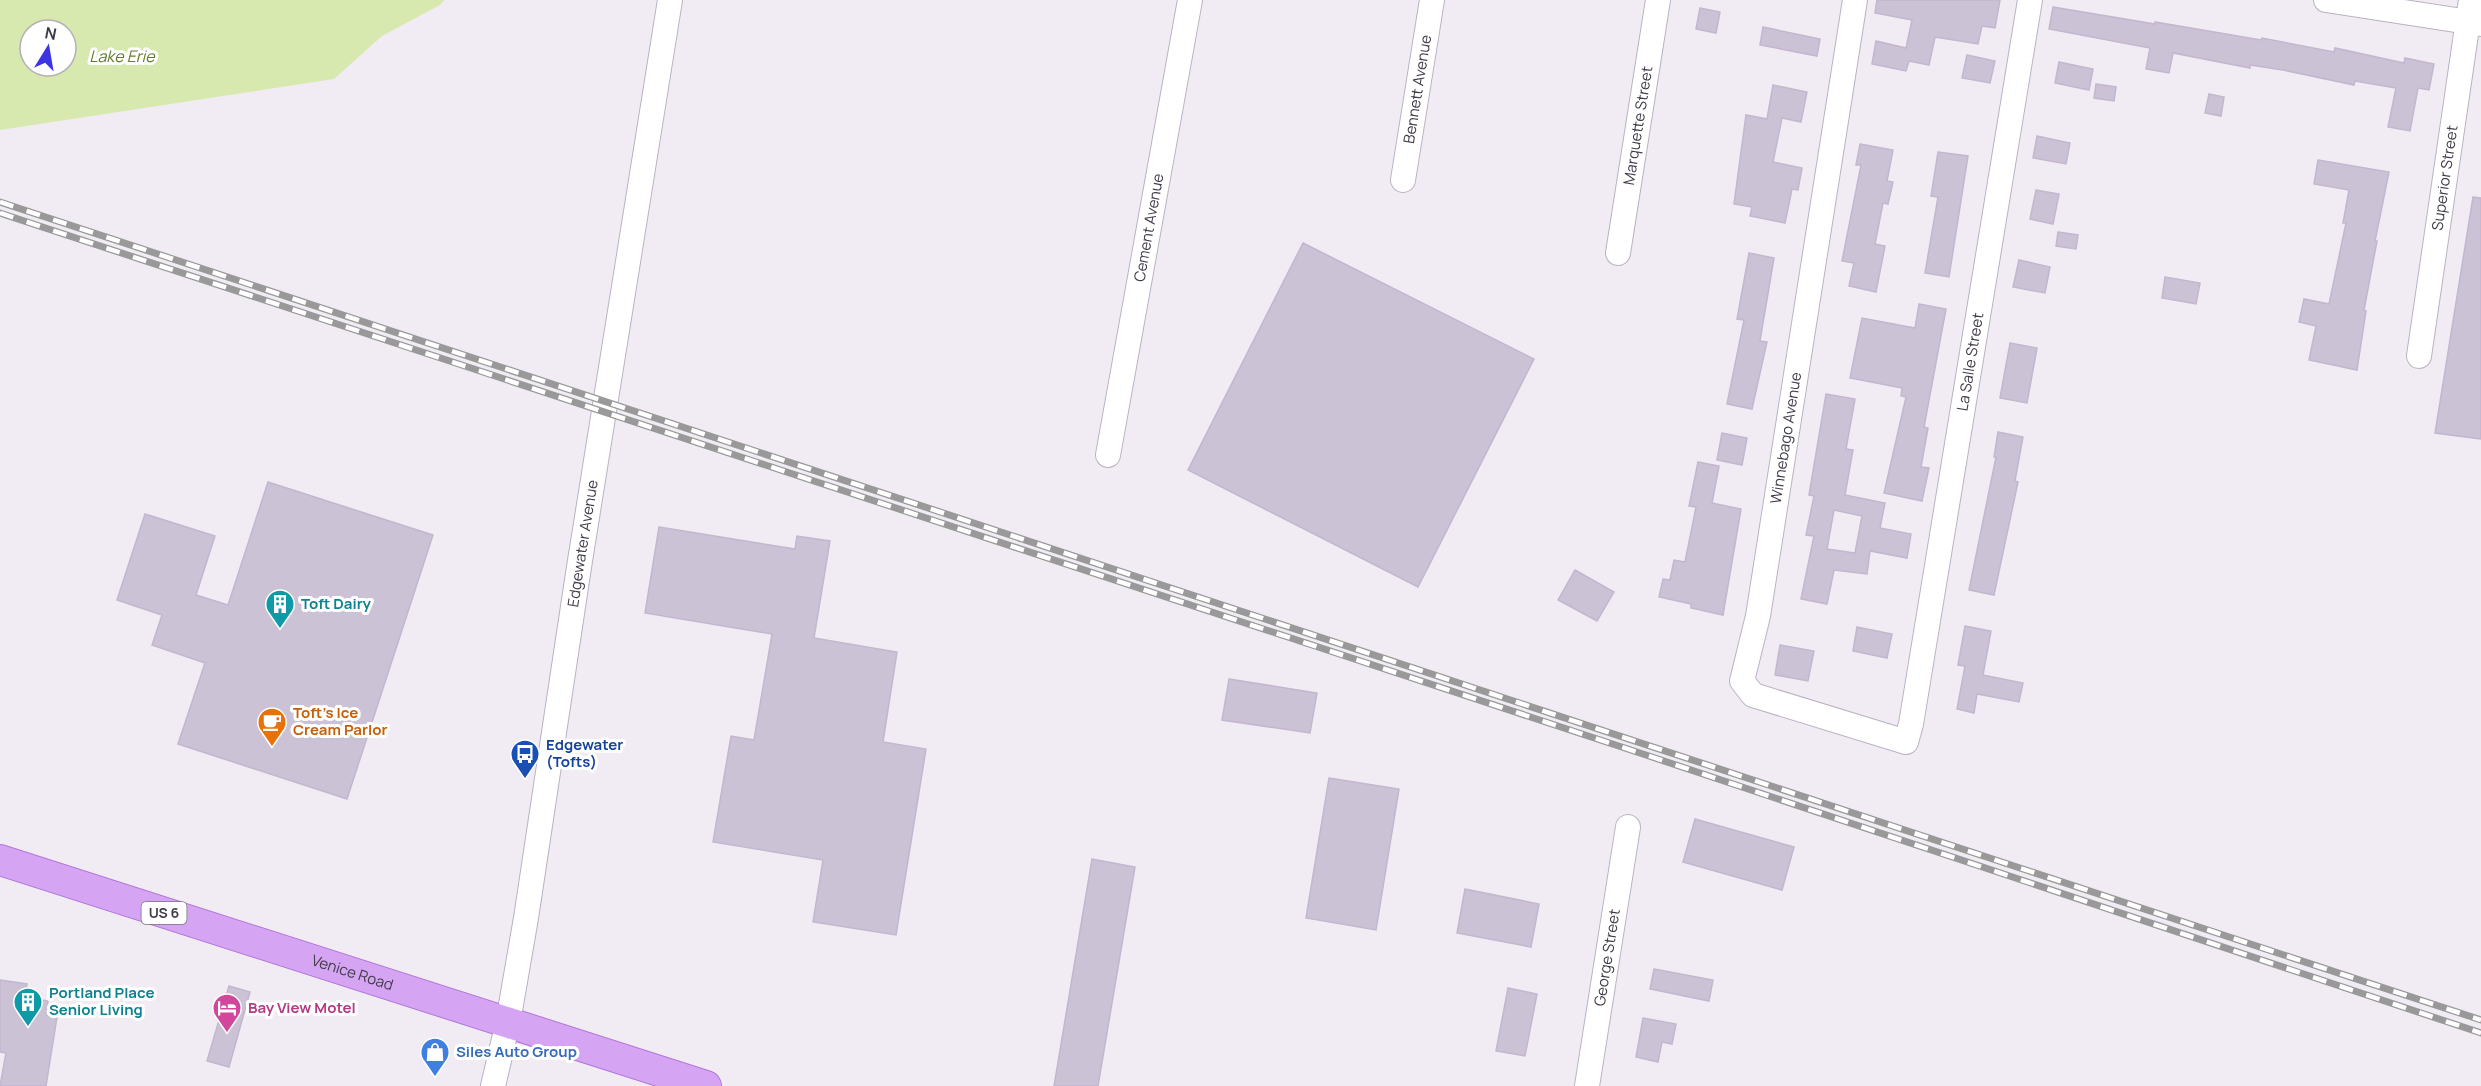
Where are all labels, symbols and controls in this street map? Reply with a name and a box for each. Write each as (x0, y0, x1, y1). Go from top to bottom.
north arrow (18, 18, 78, 78)
text: N (43, 21, 59, 45)
street label: Bennett Avenue (1398, 33, 1436, 145)
water label: Lake Erie (89, 45, 156, 67)
street label: Marquette Street (1618, 65, 1657, 186)
street label: Superior Street (2426, 124, 2463, 232)
street label: Cement Avenue (1128, 171, 1169, 283)
street label: La Salle Street (1952, 311, 1988, 413)
street label: Winnebago Avenue (1765, 370, 1806, 505)
street label: Edgewater Avenue (562, 478, 603, 609)
building icon: Toft Dairy (264, 588, 296, 630)
place label: Toft Dairy (301, 593, 371, 614)
place label: Toft's Ice Cream Parlor (293, 702, 387, 740)
cafe icon: Toft's Ice Cream Parlor (256, 706, 288, 748)
place label: Edgewater (Tofts) (546, 734, 623, 772)
bus stop icon: Edgewater (Tofts) (509, 738, 541, 780)
road number: US 6 (142, 902, 186, 924)
street label: George Street (1589, 907, 1625, 1008)
street label: Venice Road (309, 949, 396, 995)
place label: Portland Place Senior Living (49, 982, 154, 1020)
building icon: Portland Place Senior Living (12, 986, 44, 1028)
hotel icon: Bay View Motel (211, 992, 243, 1034)
place label: Bay View Motel (248, 997, 356, 1018)
shop icon: Siles Auto Group (419, 1036, 451, 1078)
place label: Siles Auto Group (456, 1041, 577, 1062)

